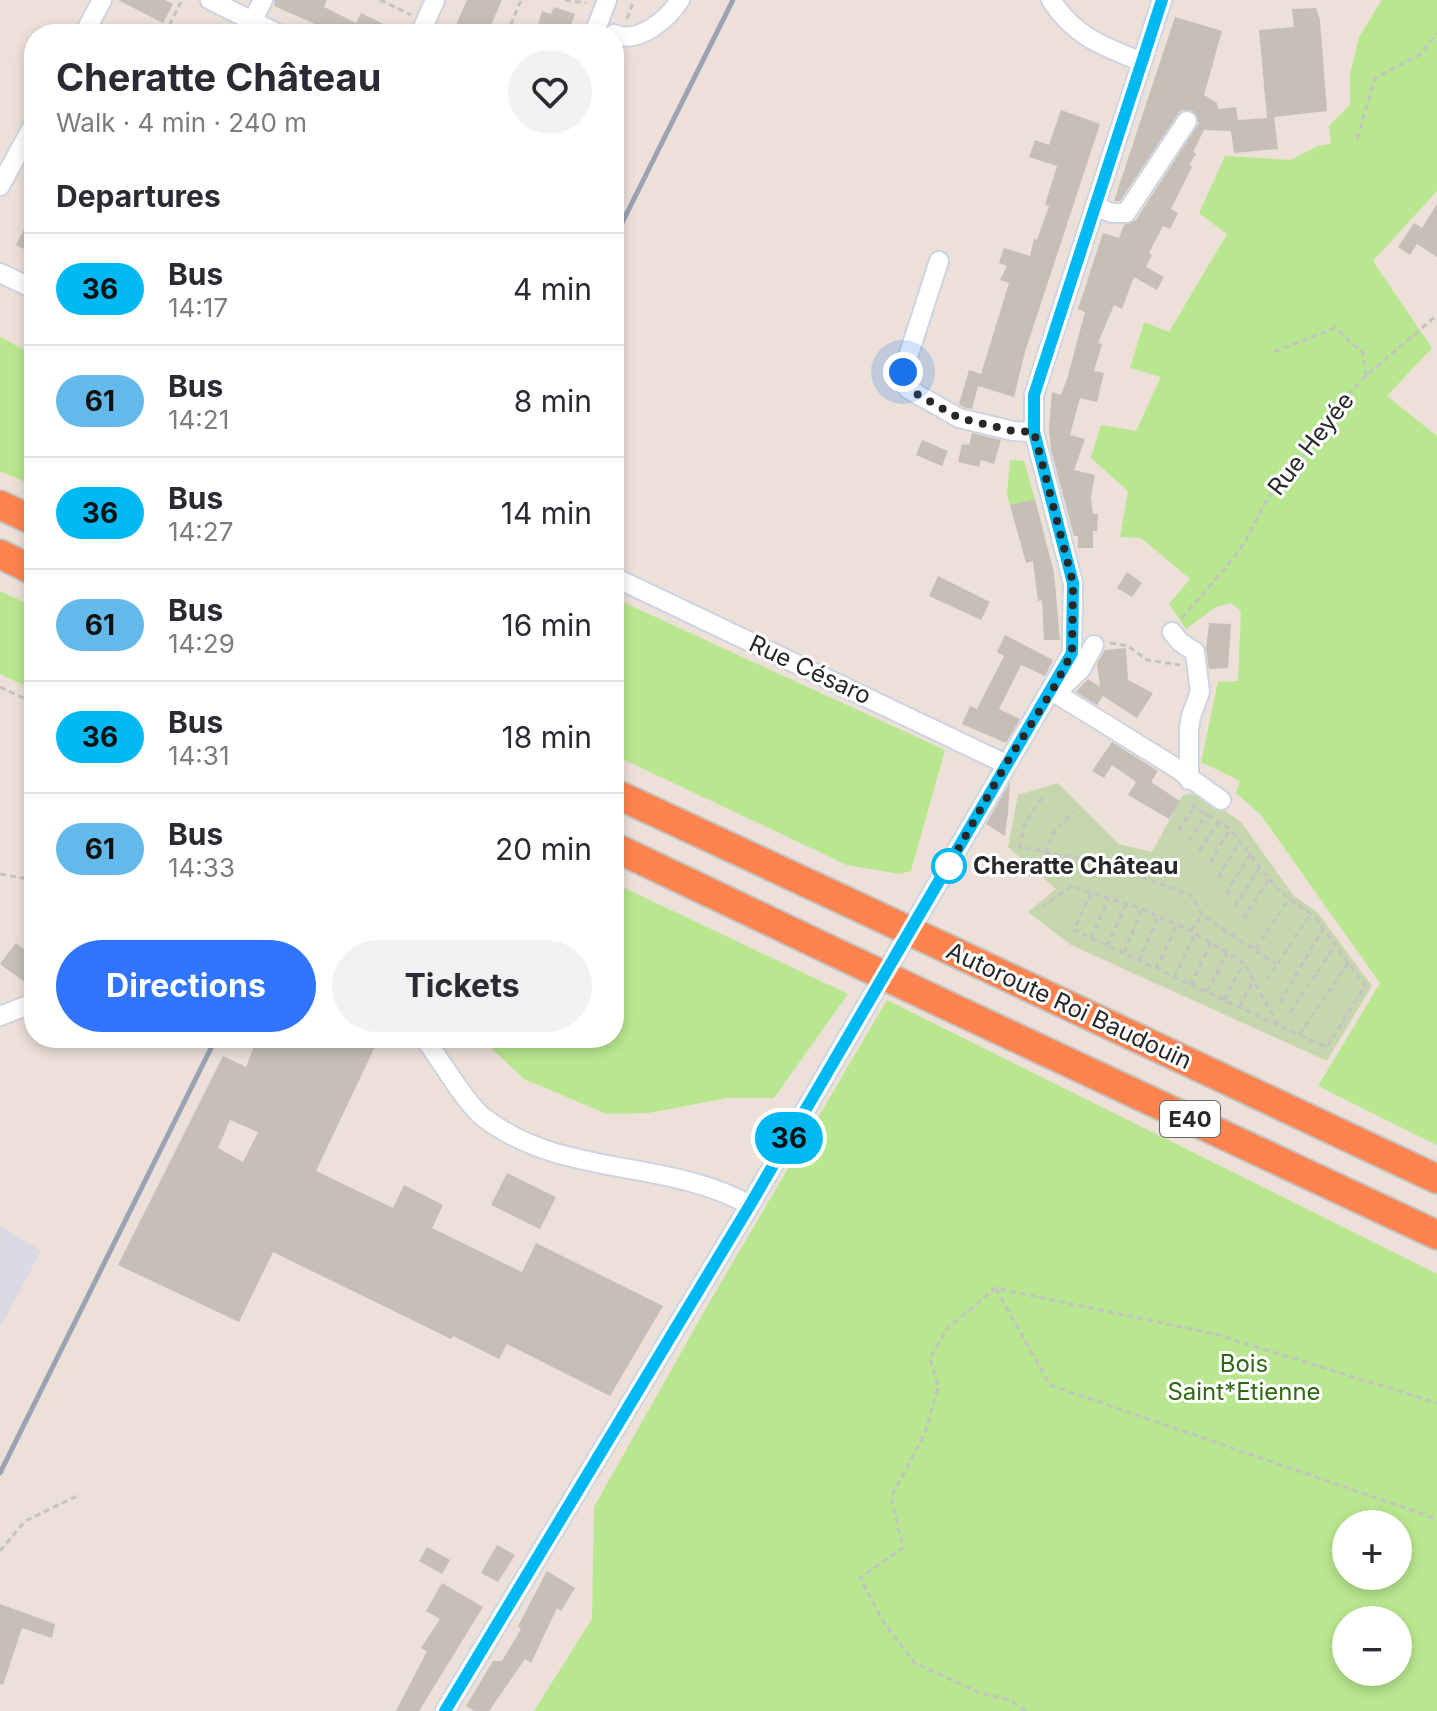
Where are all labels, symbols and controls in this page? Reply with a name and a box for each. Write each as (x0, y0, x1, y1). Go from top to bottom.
button: heart (508, 50, 592, 134)
text: Cheratte Château (56, 54, 381, 100)
text: Walk · 4 min · 240 m (56, 107, 307, 138)
text: Departures (56, 178, 221, 214)
text: Bus (168, 256, 223, 292)
text: 4 min (513, 271, 592, 307)
text: 36 (82, 272, 118, 306)
text: 14:17 (168, 292, 228, 323)
your location (883, 352, 923, 392)
text: Bus (168, 368, 223, 404)
text: 8 min (514, 383, 592, 419)
text: 61 (85, 384, 115, 418)
street label: Rue Heyée (1261, 386, 1360, 501)
text: 14:21 (168, 404, 229, 435)
text: Bus (168, 480, 223, 516)
text: 14 min (501, 495, 592, 531)
text: 36 (82, 496, 118, 530)
text: 14:27 (168, 516, 233, 547)
text: Bus (168, 592, 223, 628)
text: 16 min (501, 607, 592, 643)
text: 61 (85, 608, 115, 642)
text: 14:29 (168, 628, 235, 659)
street label: Rue Césaro (745, 629, 876, 710)
text: Bus (168, 704, 223, 740)
text: 18 min (502, 719, 592, 755)
text: 36 (82, 720, 118, 754)
text: 14:31 (168, 740, 230, 771)
text: Bus (168, 816, 223, 852)
text: 20 min (495, 831, 592, 867)
text: 61 (85, 832, 115, 866)
marker: Cheratte Château (932, 849, 966, 883)
place label: Cheratte Château (973, 851, 1178, 880)
text: 14:33 (168, 852, 235, 883)
street label: Autoroute Roi Baudouin (942, 936, 1196, 1075)
button: Directions (56, 940, 316, 1032)
button: Tickets (332, 940, 592, 1032)
road number: E40 (1160, 1101, 1220, 1137)
line badge: 36 (753, 1112, 825, 1164)
text: 36 (771, 1121, 807, 1155)
park label: Bois Saint*Etienne (1167, 1349, 1321, 1406)
map controls (1332, 1510, 1412, 1686)
button: + (1332, 1510, 1412, 1590)
button: − (1332, 1606, 1412, 1686)

